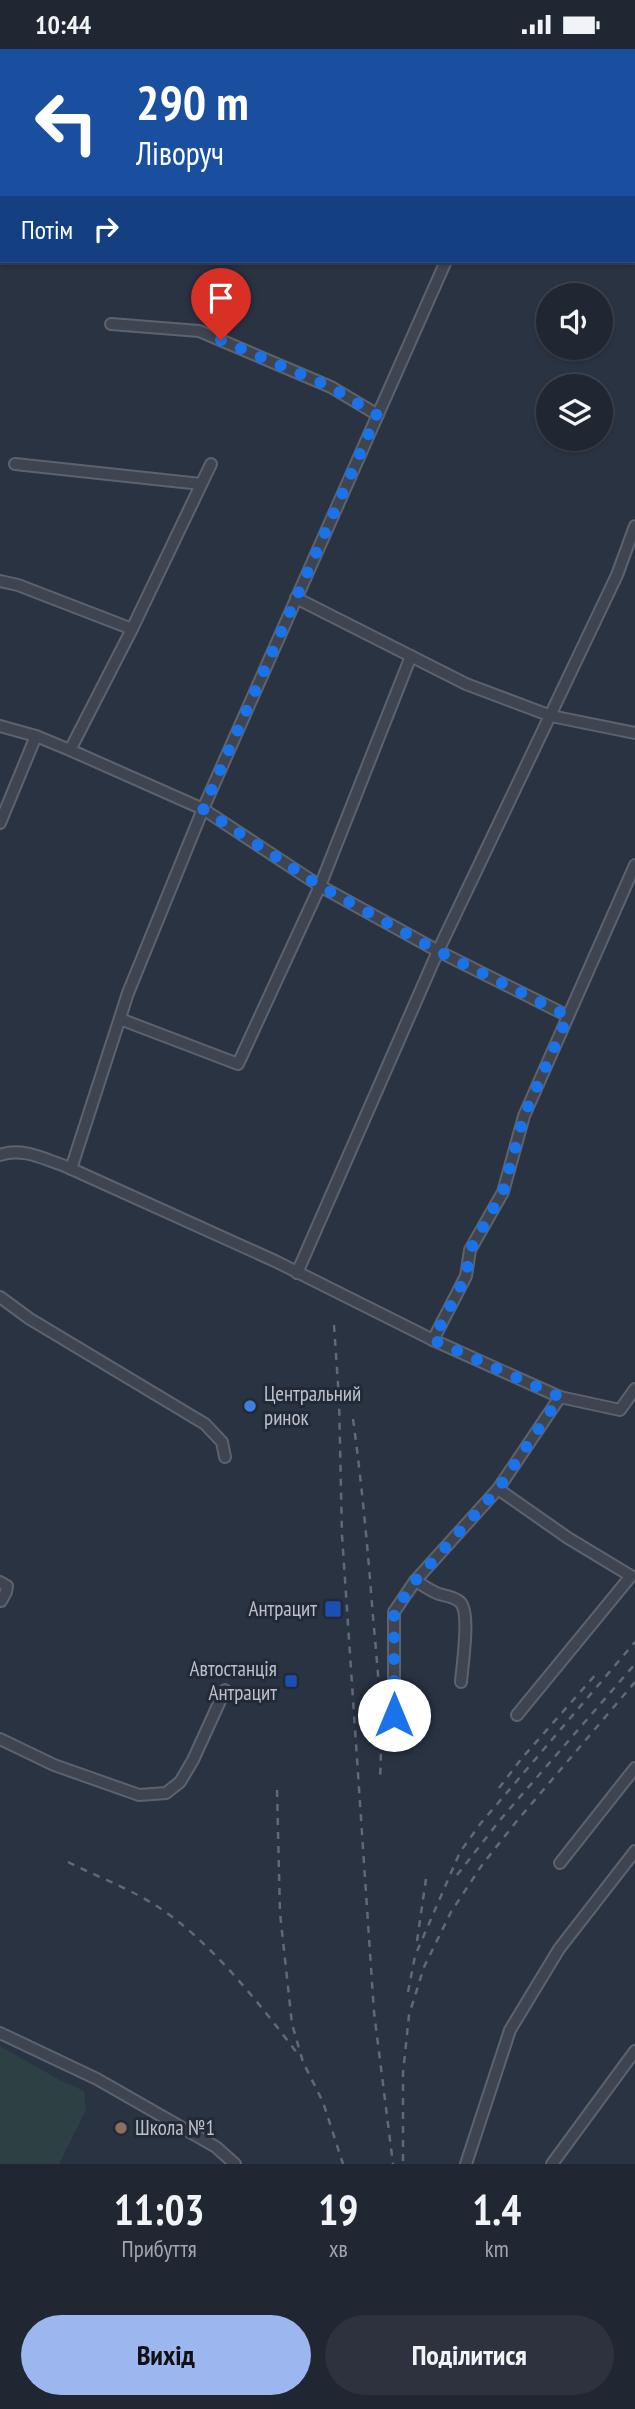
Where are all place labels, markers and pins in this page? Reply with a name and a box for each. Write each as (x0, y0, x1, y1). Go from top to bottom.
pin (191, 268, 251, 340)
place label: Центральний ринок (264, 1380, 361, 1431)
marker: Центральний ринок (242, 1398, 258, 1414)
place label: Антрацит (248, 1595, 317, 1622)
marker: Антрацит (323, 1599, 343, 1619)
place label: Автостанція Антрацит (190, 1655, 277, 1706)
marker: Автостанція Антрацит (283, 1673, 299, 1689)
place label: Школа №1 (135, 2114, 215, 2141)
marker: Школа №1 (113, 2120, 129, 2136)

